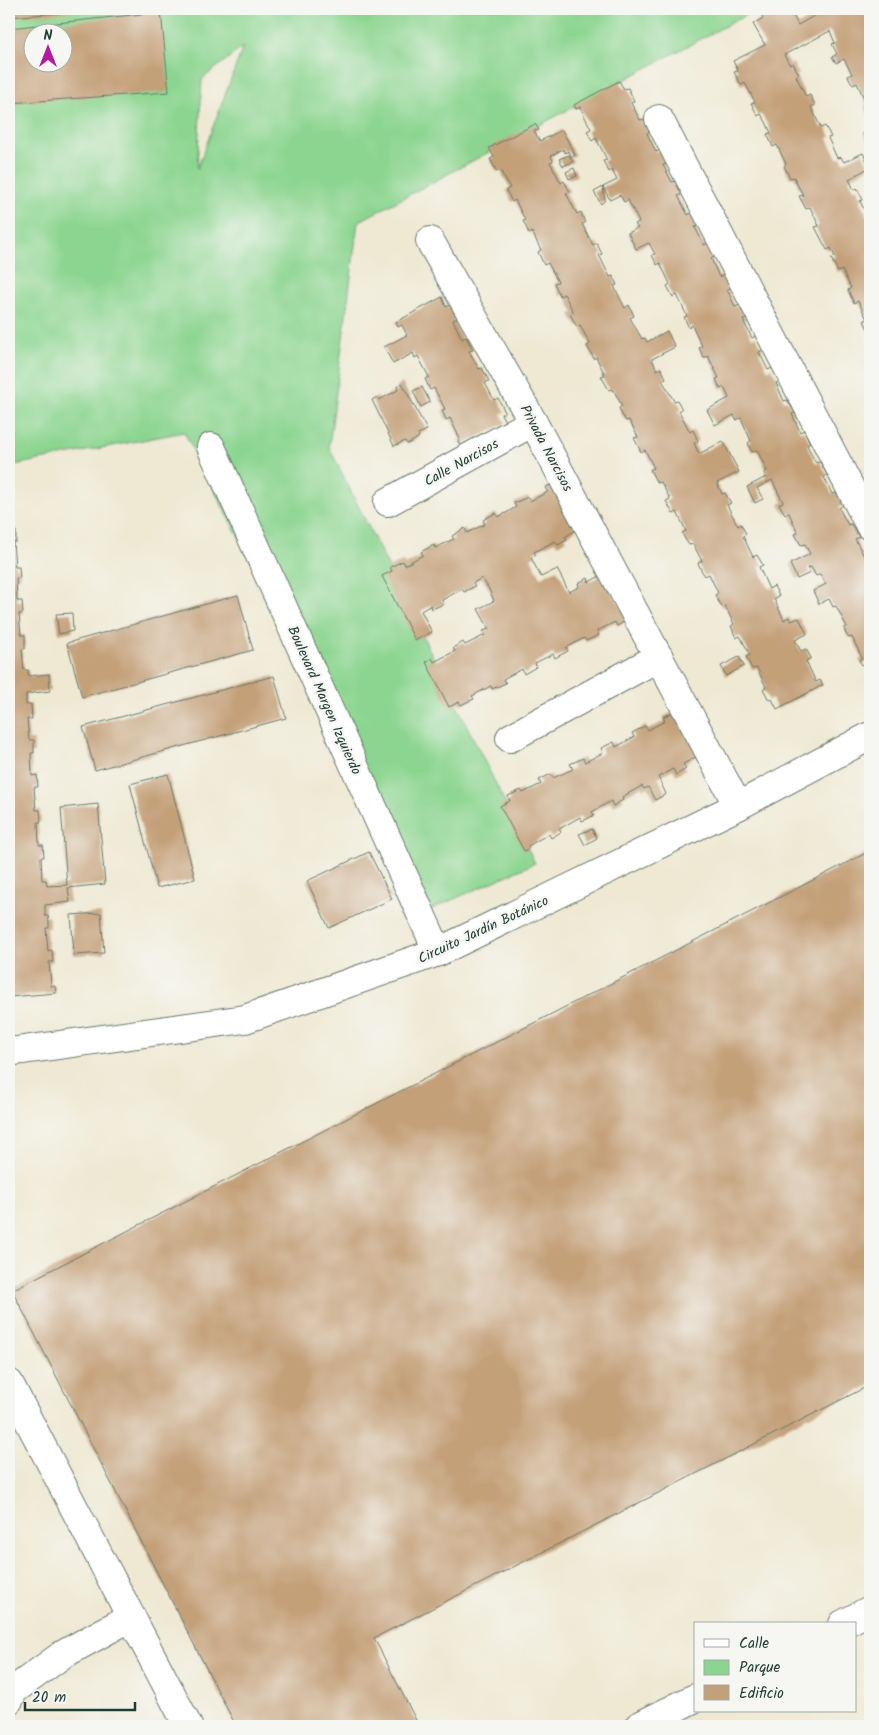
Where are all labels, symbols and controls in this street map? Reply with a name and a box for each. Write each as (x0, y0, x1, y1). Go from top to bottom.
north arrow (22, 22, 72, 72)
text: N (44, 25, 53, 47)
street label: Privada Narcisos (514, 401, 578, 496)
street label: Calle Narcisos (420, 433, 503, 492)
street label: Boulevard Margen Izquierdo (281, 622, 367, 778)
street label: Circuito Jardín Botánico (415, 890, 552, 970)
legend (694, 1622, 856, 1712)
text: Calle (739, 1632, 769, 1656)
text: Parque (739, 1656, 780, 1680)
scale bar (25, 1680, 135, 1712)
text: Edificio (739, 1682, 784, 1706)
text: 20 m (32, 1686, 66, 1710)

